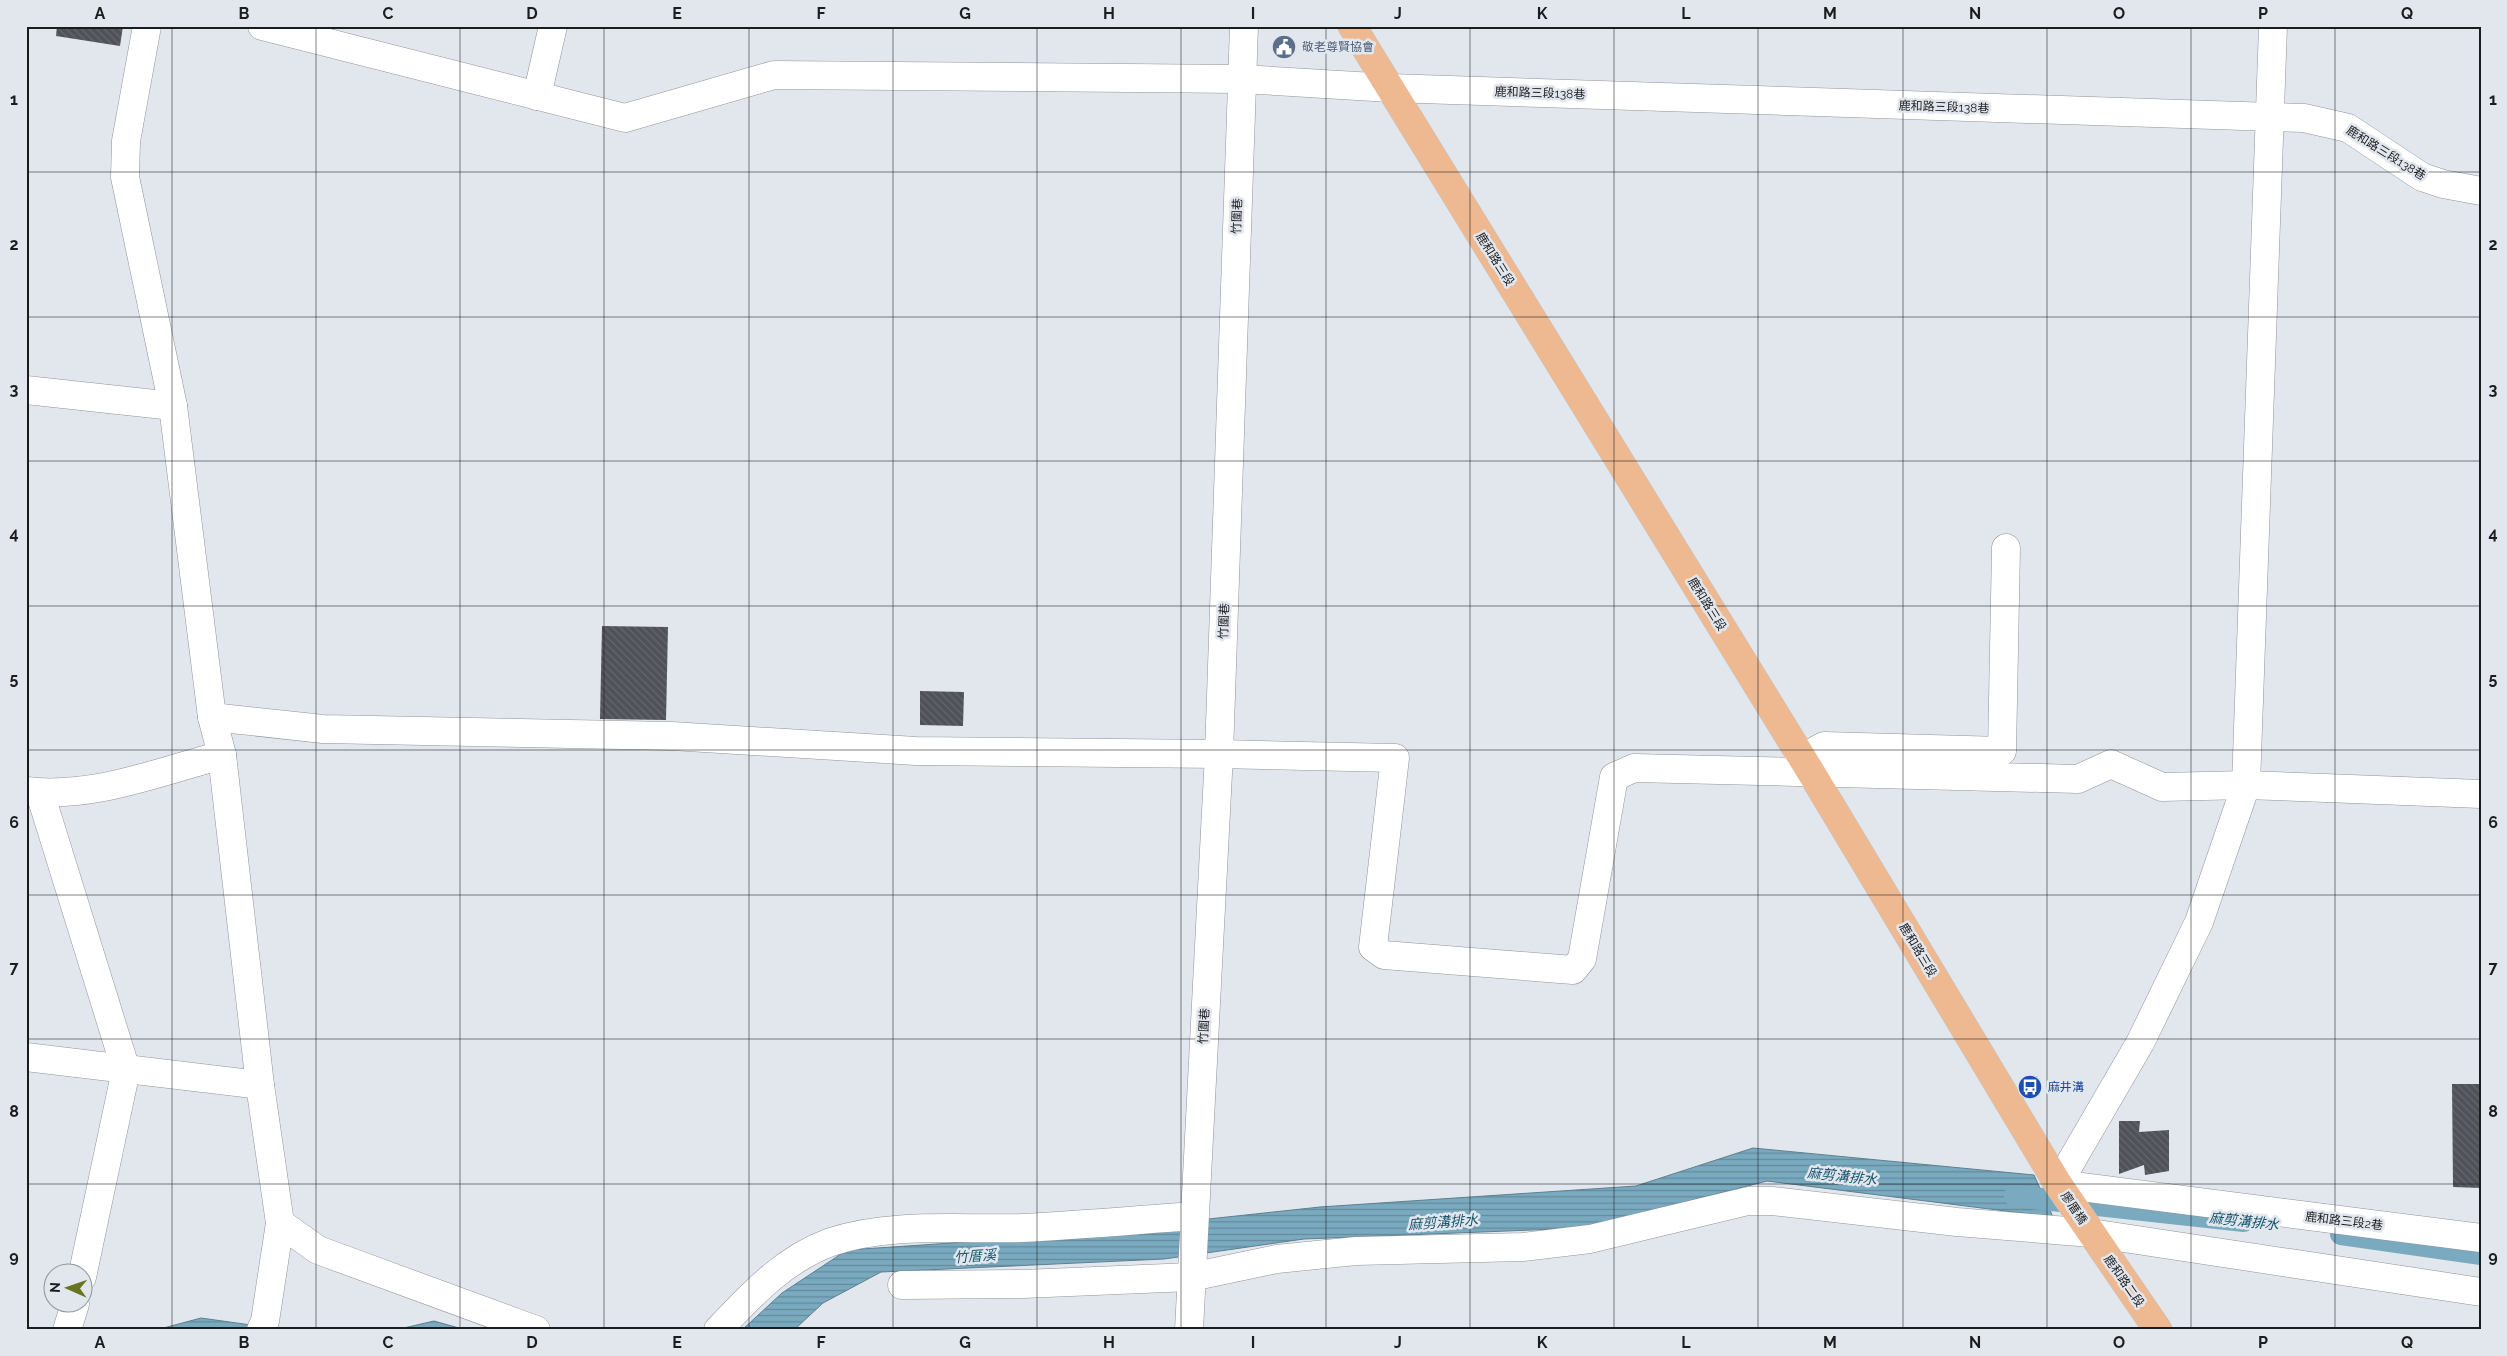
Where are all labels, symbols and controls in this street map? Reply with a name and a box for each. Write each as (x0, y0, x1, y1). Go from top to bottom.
text: A (95, 4, 106, 23)
text: B (239, 4, 250, 23)
text: C (383, 4, 394, 23)
text: D (526, 4, 538, 23)
text: E (672, 4, 682, 23)
text: F (816, 4, 826, 23)
text: G (959, 4, 971, 23)
text: H (1103, 4, 1115, 23)
text: I (1251, 4, 1255, 23)
text: J (1394, 4, 1402, 23)
text: K (1537, 4, 1548, 23)
text: L (1681, 4, 1691, 23)
text: M (1823, 4, 1837, 23)
text: N (1969, 4, 1981, 23)
text: O (2113, 4, 2125, 23)
text: P (2258, 4, 2268, 23)
text: Q (2401, 4, 2413, 23)
public building icon: 敬老尊賢協會 (1271, 34, 1297, 60)
place label: 敬老尊賢協會 (1302, 40, 1374, 54)
street label: 鹿和路三段138巷 (1494, 84, 1586, 102)
text: 1 (10, 90, 18, 109)
text: 1 (2489, 90, 2497, 109)
street label: 鹿和路三段138巷 (1898, 98, 1990, 116)
street label: 鹿和路三段138巷 (2344, 123, 2428, 183)
street label: 竹圍巷 (1229, 198, 1245, 234)
street label: 鹿和路三段 (1473, 230, 1517, 288)
text: 2 (9, 235, 19, 254)
text: 2 (2488, 235, 2498, 254)
text: 3 (10, 380, 19, 399)
text: 3 (2489, 380, 2498, 399)
text: 4 (9, 524, 19, 543)
text: 4 (2488, 524, 2498, 543)
street label: 鹿和路三段 (1685, 575, 1729, 633)
street label: 竹圍巷 (1216, 603, 1232, 639)
text: 5 (10, 669, 19, 688)
text: 5 (2489, 669, 2498, 688)
text: 6 (9, 813, 19, 832)
text: 6 (2488, 813, 2498, 832)
street label: 鹿和路三段 (1897, 921, 1939, 979)
text: 7 (10, 958, 19, 977)
text: 7 (2489, 958, 2498, 977)
street label: 竹圍巷 (1196, 1008, 1212, 1044)
bus stop icon: 麻井溝 (2017, 1074, 2043, 1100)
place label: 麻井溝 (2048, 1080, 2084, 1094)
text: 8 (9, 1102, 19, 1121)
text: 8 (2488, 1102, 2498, 1121)
water label: 麻剪溝排水 (1806, 1164, 1879, 1188)
street label: 廖厝橋 (2058, 1189, 2090, 1227)
water label: 麻剪溝排水 (2208, 1209, 2281, 1233)
street label: 鹿和路三段2巷 (2304, 1209, 2384, 1233)
water label: 麻剪溝排水 (1408, 1212, 1479, 1232)
water label: 竹厝溪 (953, 1246, 999, 1265)
text: 9 (9, 1247, 19, 1266)
text: 9 (2488, 1247, 2498, 1266)
street label: 鹿和路二段 (2101, 1252, 2147, 1310)
north arrow (42, 1264, 92, 1314)
text: N (47, 1282, 63, 1293)
text: A (95, 1333, 106, 1352)
text: B (239, 1333, 250, 1352)
text: C (383, 1333, 394, 1352)
text: D (526, 1333, 538, 1352)
text: E (672, 1333, 682, 1352)
text: F (816, 1333, 826, 1352)
text: G (959, 1333, 971, 1352)
text: H (1103, 1333, 1115, 1352)
text: I (1251, 1333, 1255, 1352)
text: J (1394, 1333, 1402, 1352)
text: K (1537, 1333, 1548, 1352)
text: L (1681, 1333, 1691, 1352)
text: M (1823, 1333, 1837, 1352)
text: N (1969, 1333, 1981, 1352)
text: O (2113, 1333, 2125, 1352)
text: P (2258, 1333, 2268, 1352)
text: Q (2401, 1333, 2413, 1352)

